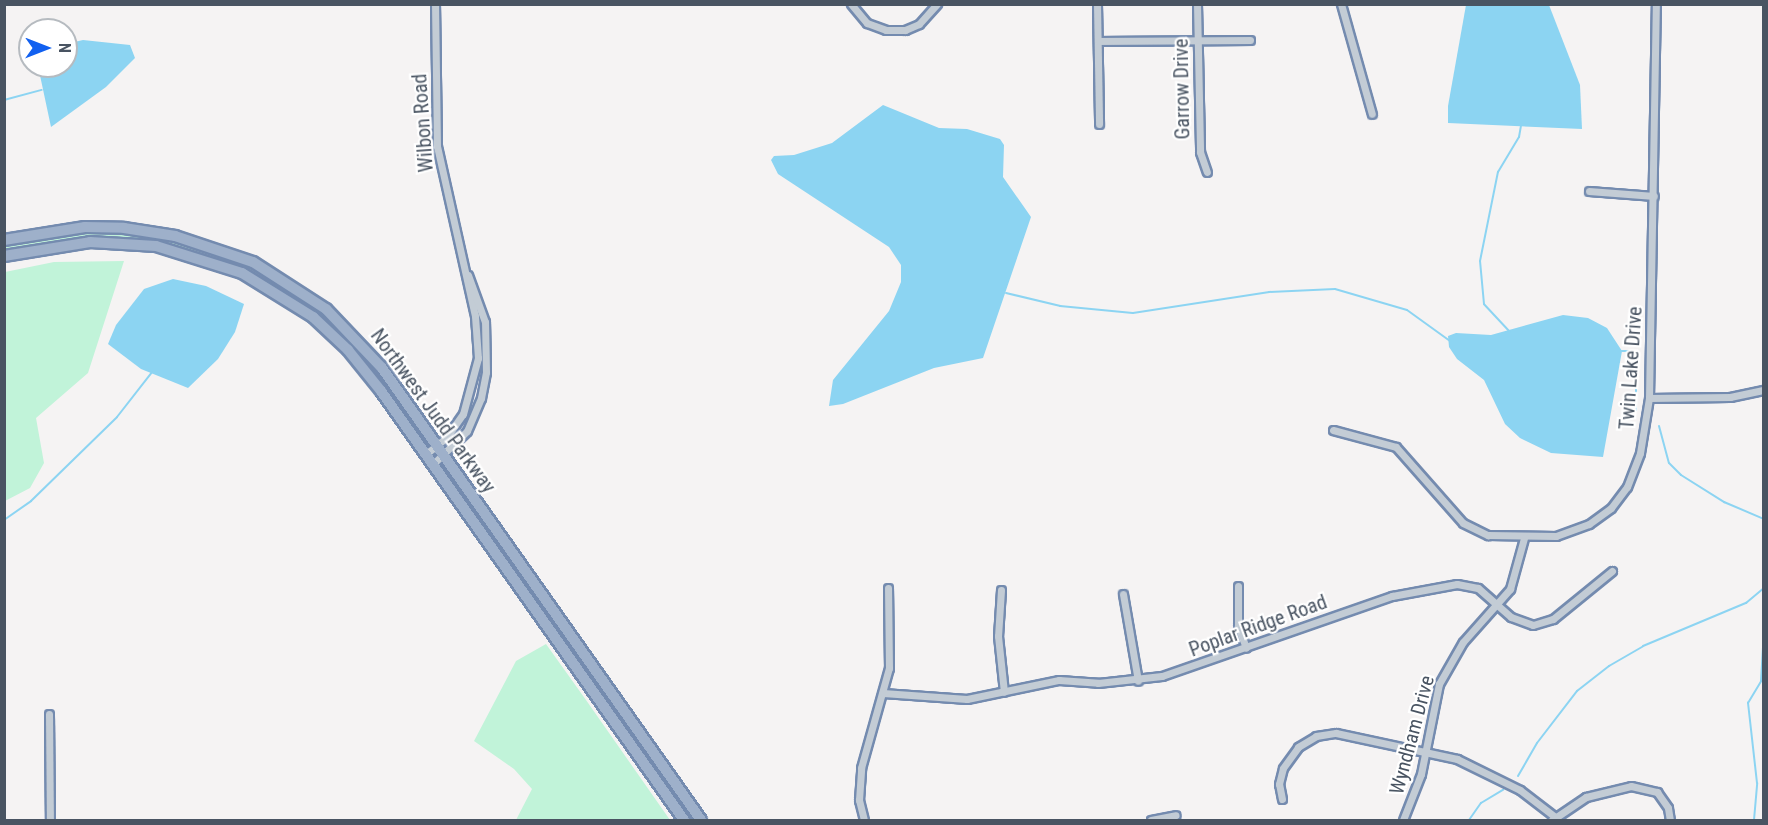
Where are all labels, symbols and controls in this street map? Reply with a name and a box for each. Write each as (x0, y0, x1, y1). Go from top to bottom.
north arrow (18, 18, 78, 78)
street label: Garrow Drive (1169, 38, 1195, 140)
text: N (55, 43, 74, 53)
street label: Wilbon Road (408, 73, 438, 173)
street label: Twin Lake Drive (1615, 306, 1647, 430)
street label: Northwest Judd Parkway (365, 324, 501, 498)
street label: Poplar Ridge Road (1186, 590, 1330, 662)
street label: Wyndham Drive (1385, 673, 1439, 797)

